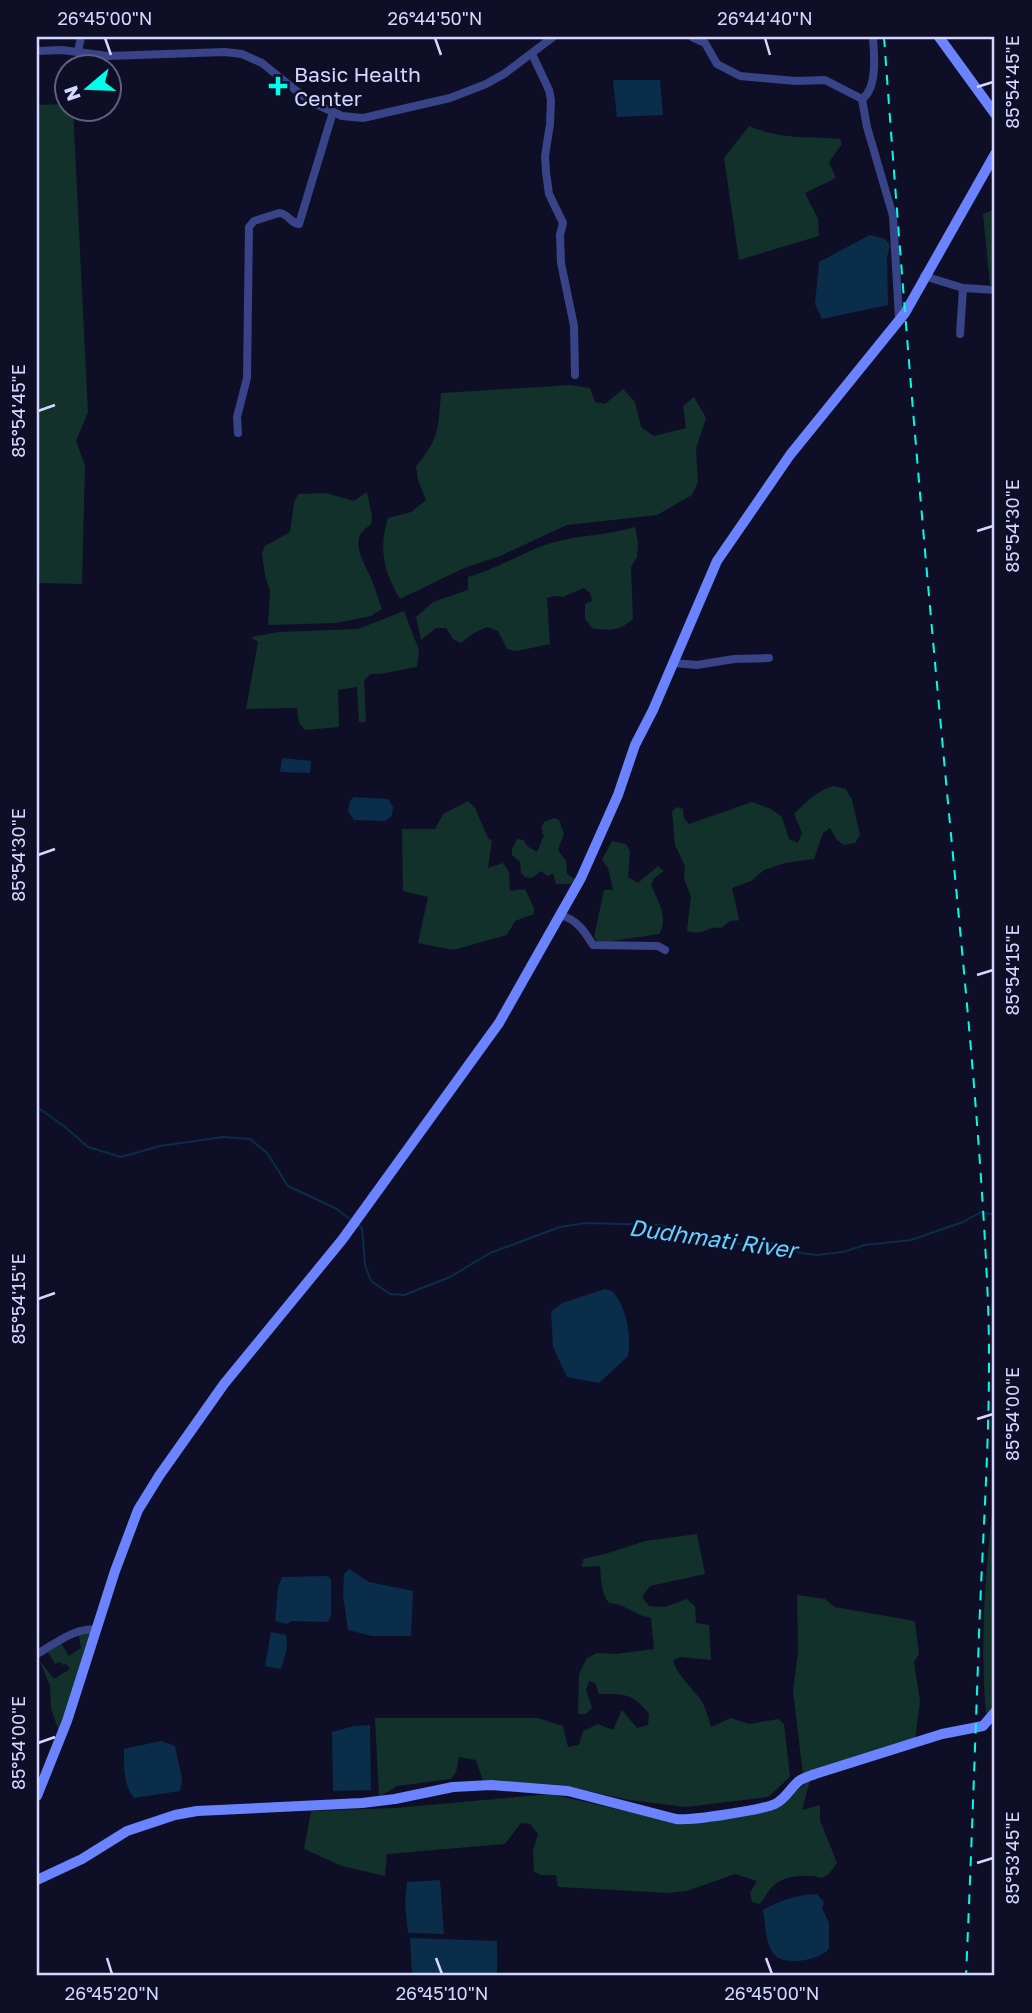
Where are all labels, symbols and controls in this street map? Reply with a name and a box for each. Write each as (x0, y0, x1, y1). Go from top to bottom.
text: 26°45'00"N (57, 7, 153, 29)
text: 26°44'50"N (388, 7, 482, 29)
text: 26°44'40"N (717, 7, 813, 29)
text: 85°54'45"E (1001, 35, 1023, 129)
north arrow (52, 52, 122, 122)
place label: Basic Health Center (294, 61, 421, 111)
marker: Basic Health Center (268, 76, 288, 96)
text: N (58, 83, 85, 104)
text: 85°54'45"E (7, 364, 29, 458)
text: 85°54'30"E (1001, 479, 1023, 573)
text: 85°54'30"E (7, 808, 29, 902)
text: 85°54'15"E (1001, 925, 1023, 1016)
water label: Dudhmati River (627, 1212, 802, 1264)
text: 85°54'15"E (7, 1254, 29, 1345)
text: 85°54'00"E (1001, 1367, 1023, 1461)
text: 85°54'00"E (7, 1696, 29, 1790)
text: 85°53'45"E (1001, 1812, 1023, 1904)
text: 26°45'20"N (65, 1982, 159, 2004)
text: 26°45'10"N (396, 1982, 488, 2004)
text: 26°45'00"N (724, 1982, 820, 2004)

